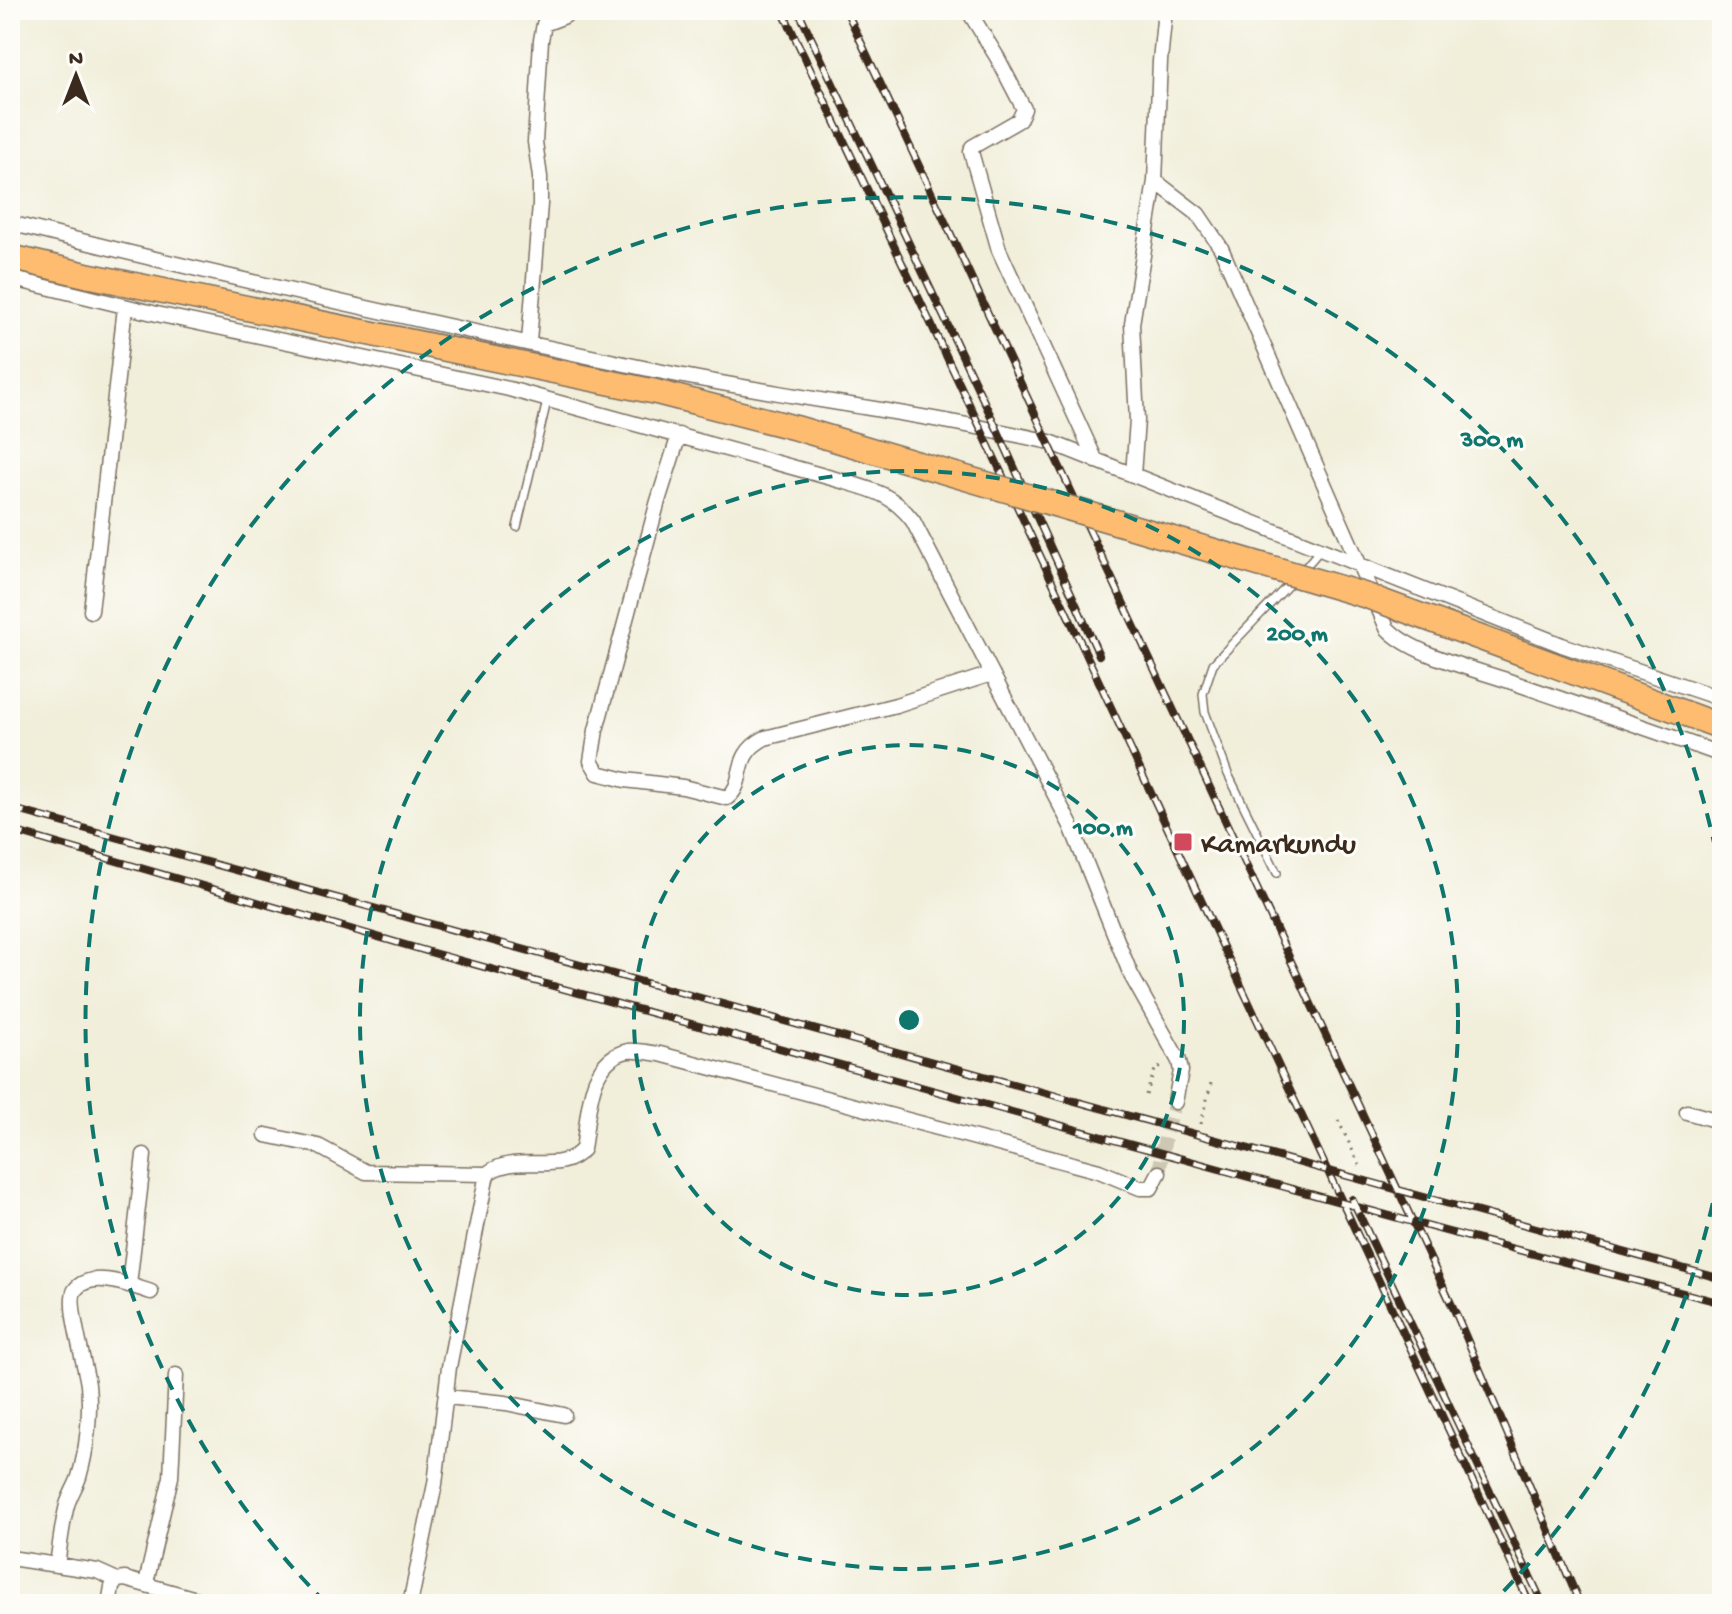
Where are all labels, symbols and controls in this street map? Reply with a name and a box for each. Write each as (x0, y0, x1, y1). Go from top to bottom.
north arrow (36, 36, 116, 116)
text: N (69, 47, 83, 73)
text: 300 m (1460, 427, 1523, 456)
text: 200 m (1266, 621, 1328, 650)
text: 100 m (1072, 815, 1133, 844)
place label: Kamarkundu (1201, 829, 1356, 864)
marker: Kamarkundu (1172, 831, 1194, 853)
centre of rings (895, 1006, 923, 1034)

